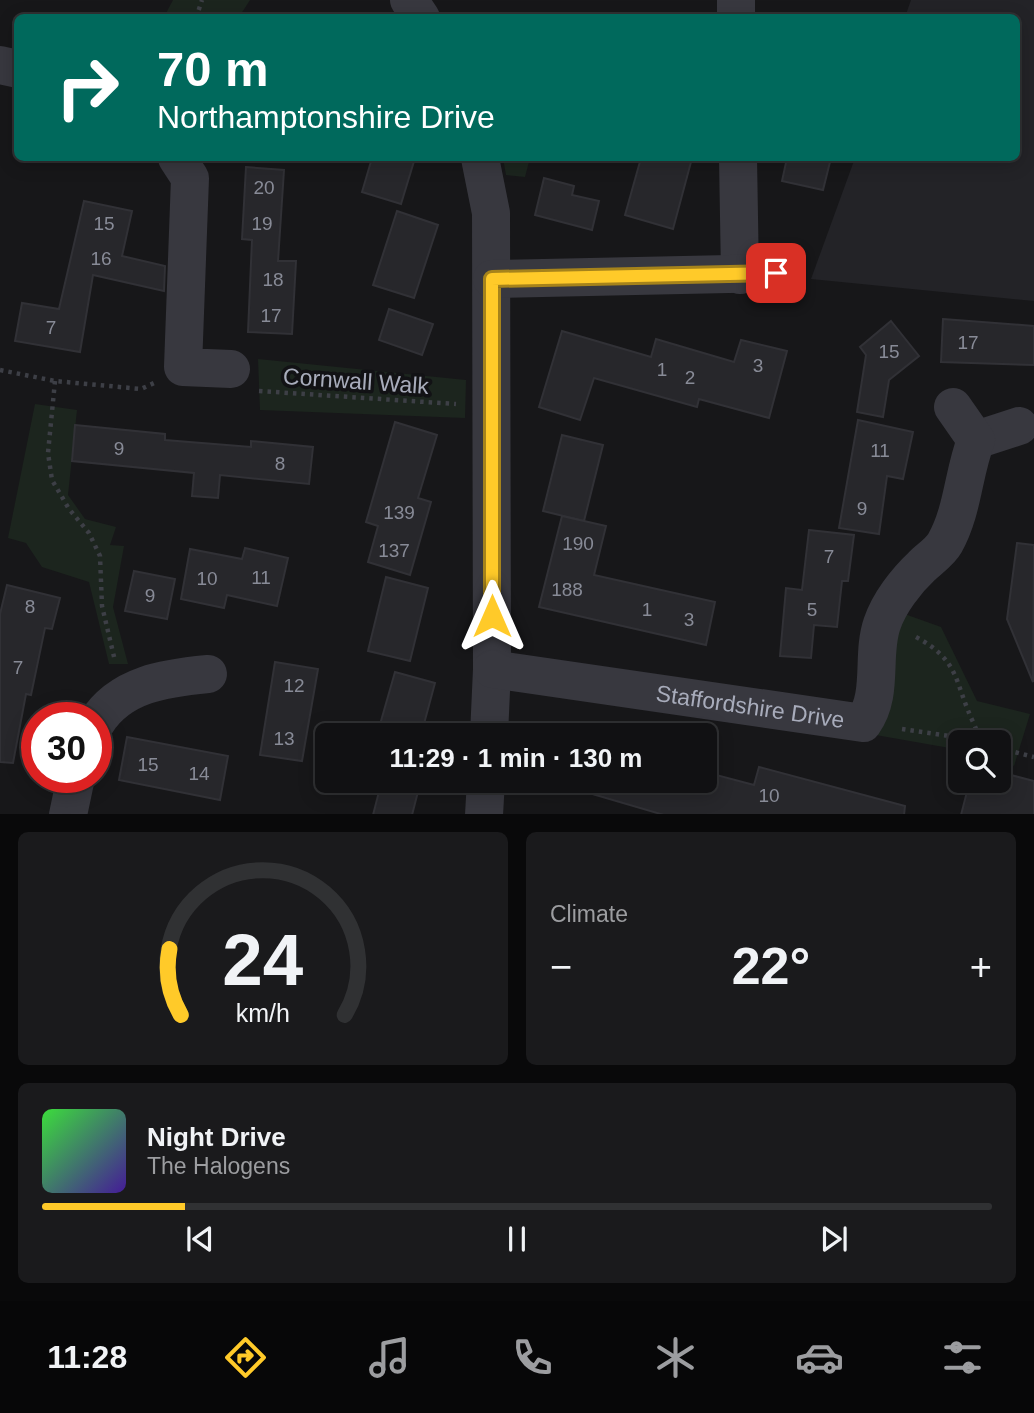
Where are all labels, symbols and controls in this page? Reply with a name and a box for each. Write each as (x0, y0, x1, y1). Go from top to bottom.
icon: right (42, 42, 133, 133)
text: 70 m (157, 42, 269, 96)
text: Northamptonshire Drive (157, 99, 495, 135)
house number: 20 (253, 177, 275, 198)
house number: 15 (93, 213, 115, 234)
house number: 19 (251, 213, 273, 234)
pin (746, 243, 806, 303)
house number: 16 (90, 248, 112, 269)
icon: arrive (757, 254, 795, 292)
house number: 18 (262, 269, 284, 290)
house number: 17 (260, 305, 282, 326)
house number: 7 (46, 317, 56, 338)
house number: 17 (957, 332, 979, 353)
house number: 15 (878, 341, 900, 362)
house number: 3 (753, 355, 763, 376)
house number: 1 (657, 359, 667, 380)
street label: Cornwall Walk (282, 363, 430, 399)
house number: 2 (685, 367, 695, 388)
house number: 9 (114, 438, 124, 459)
house number: 11 (870, 440, 890, 461)
house number: 8 (275, 453, 285, 474)
house number: 9 (857, 498, 867, 519)
house number: 139 (383, 502, 415, 523)
house number: 190 (562, 533, 594, 554)
house number: 137 (378, 540, 410, 561)
house number: 7 (824, 546, 834, 567)
house number: 11 (251, 567, 271, 588)
house number: 10 (196, 568, 218, 589)
position arrow (455, 579, 529, 653)
house number: 188 (551, 579, 583, 600)
house number: 9 (145, 585, 155, 606)
house number: 8 (25, 596, 35, 617)
house number: 1 (642, 599, 652, 620)
house number: 5 (807, 599, 817, 620)
house number: 3 (684, 609, 694, 630)
house number: 7 (13, 657, 23, 678)
house number: 12 (283, 675, 305, 696)
street label: Staffordshire Drive (654, 680, 846, 733)
speed limit sign: 30 (21, 702, 112, 793)
house number: 13 (273, 728, 295, 749)
map controls (948, 730, 1011, 793)
button: search (948, 730, 1011, 793)
text: 11:29 · 1 min · 130 m (390, 743, 642, 773)
house number: 15 (137, 754, 159, 775)
house number: 14 (188, 763, 210, 784)
house number: 10 (758, 785, 780, 806)
text: Climate (550, 901, 628, 927)
text: 24 (223, 919, 304, 1000)
text: 22° (732, 937, 810, 995)
text: − (550, 946, 572, 988)
text: + (970, 946, 992, 988)
text: km/h (236, 998, 290, 1026)
text: Night Drive (147, 1122, 286, 1152)
text: The Halogens (147, 1153, 290, 1179)
icon: previous (181, 1220, 219, 1258)
icon: pause (498, 1220, 536, 1258)
icon: next (815, 1220, 853, 1258)
icon: directions (221, 1333, 270, 1382)
icon: music (365, 1333, 414, 1382)
icon: phone (508, 1333, 557, 1382)
icon: climate (651, 1333, 700, 1382)
icon: car (795, 1333, 844, 1382)
icon: filters (938, 1333, 987, 1382)
text: 11:28 (47, 1339, 127, 1375)

